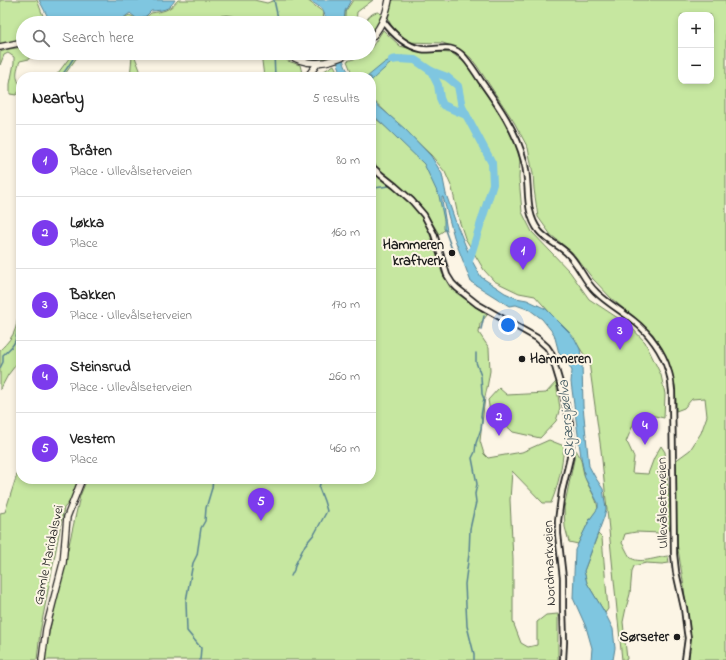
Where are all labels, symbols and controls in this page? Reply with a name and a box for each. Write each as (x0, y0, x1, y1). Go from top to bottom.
map controls (678, 12, 714, 84)
button: + (678, 12, 714, 48)
search box (16, 16, 376, 60)
icon: search (30, 27, 52, 49)
text: Search here (62, 27, 134, 49)
button: − (678, 48, 714, 84)
text: Nearby (32, 86, 84, 111)
text: 5 results (312, 89, 360, 108)
text: Bråten (70, 140, 112, 162)
text: 1 (43, 151, 47, 170)
text: 80 m (336, 151, 360, 170)
text: Place · Ullevålseterveien (70, 162, 192, 181)
text: Løkka (70, 212, 104, 234)
text: 2 (42, 223, 48, 242)
text: 160 m (331, 223, 360, 242)
text: Place (70, 234, 98, 253)
place label: Hammeren kraftverk (383, 235, 445, 272)
pin: 1 (510, 237, 536, 270)
marker: Hammeren kraftverk (447, 248, 457, 258)
text: Bakken (70, 284, 115, 306)
text: 3 (42, 295, 48, 314)
text: 170 m (332, 295, 360, 314)
text: Place · Ullevålseterveien (70, 306, 192, 325)
your location (498, 315, 518, 335)
pin: 3 (607, 317, 633, 350)
place label: Hammeren (530, 349, 591, 370)
marker: Hammeren (517, 354, 527, 364)
text: Steinsrud (70, 356, 131, 378)
text: 4 (42, 367, 48, 386)
text: 260 m (329, 367, 360, 386)
text: Place · Ullevålseterveien (70, 378, 192, 397)
water label: Skjærsjøelva (553, 378, 581, 459)
pin: 2 (486, 403, 512, 436)
pin: 4 (632, 412, 658, 445)
text: Vestern (70, 428, 115, 450)
text: 5 (41, 439, 49, 458)
text: 460 m (330, 439, 360, 458)
text: Place (70, 450, 98, 469)
street label: Ullevålseterveien (652, 457, 674, 549)
pin: 5 (248, 488, 274, 521)
street label: Gamle Maridalsvei (28, 503, 70, 607)
street label: Nordmarkveien (538, 520, 562, 606)
place label: Sørseter (620, 627, 670, 648)
marker: Sørseter (672, 632, 682, 642)

